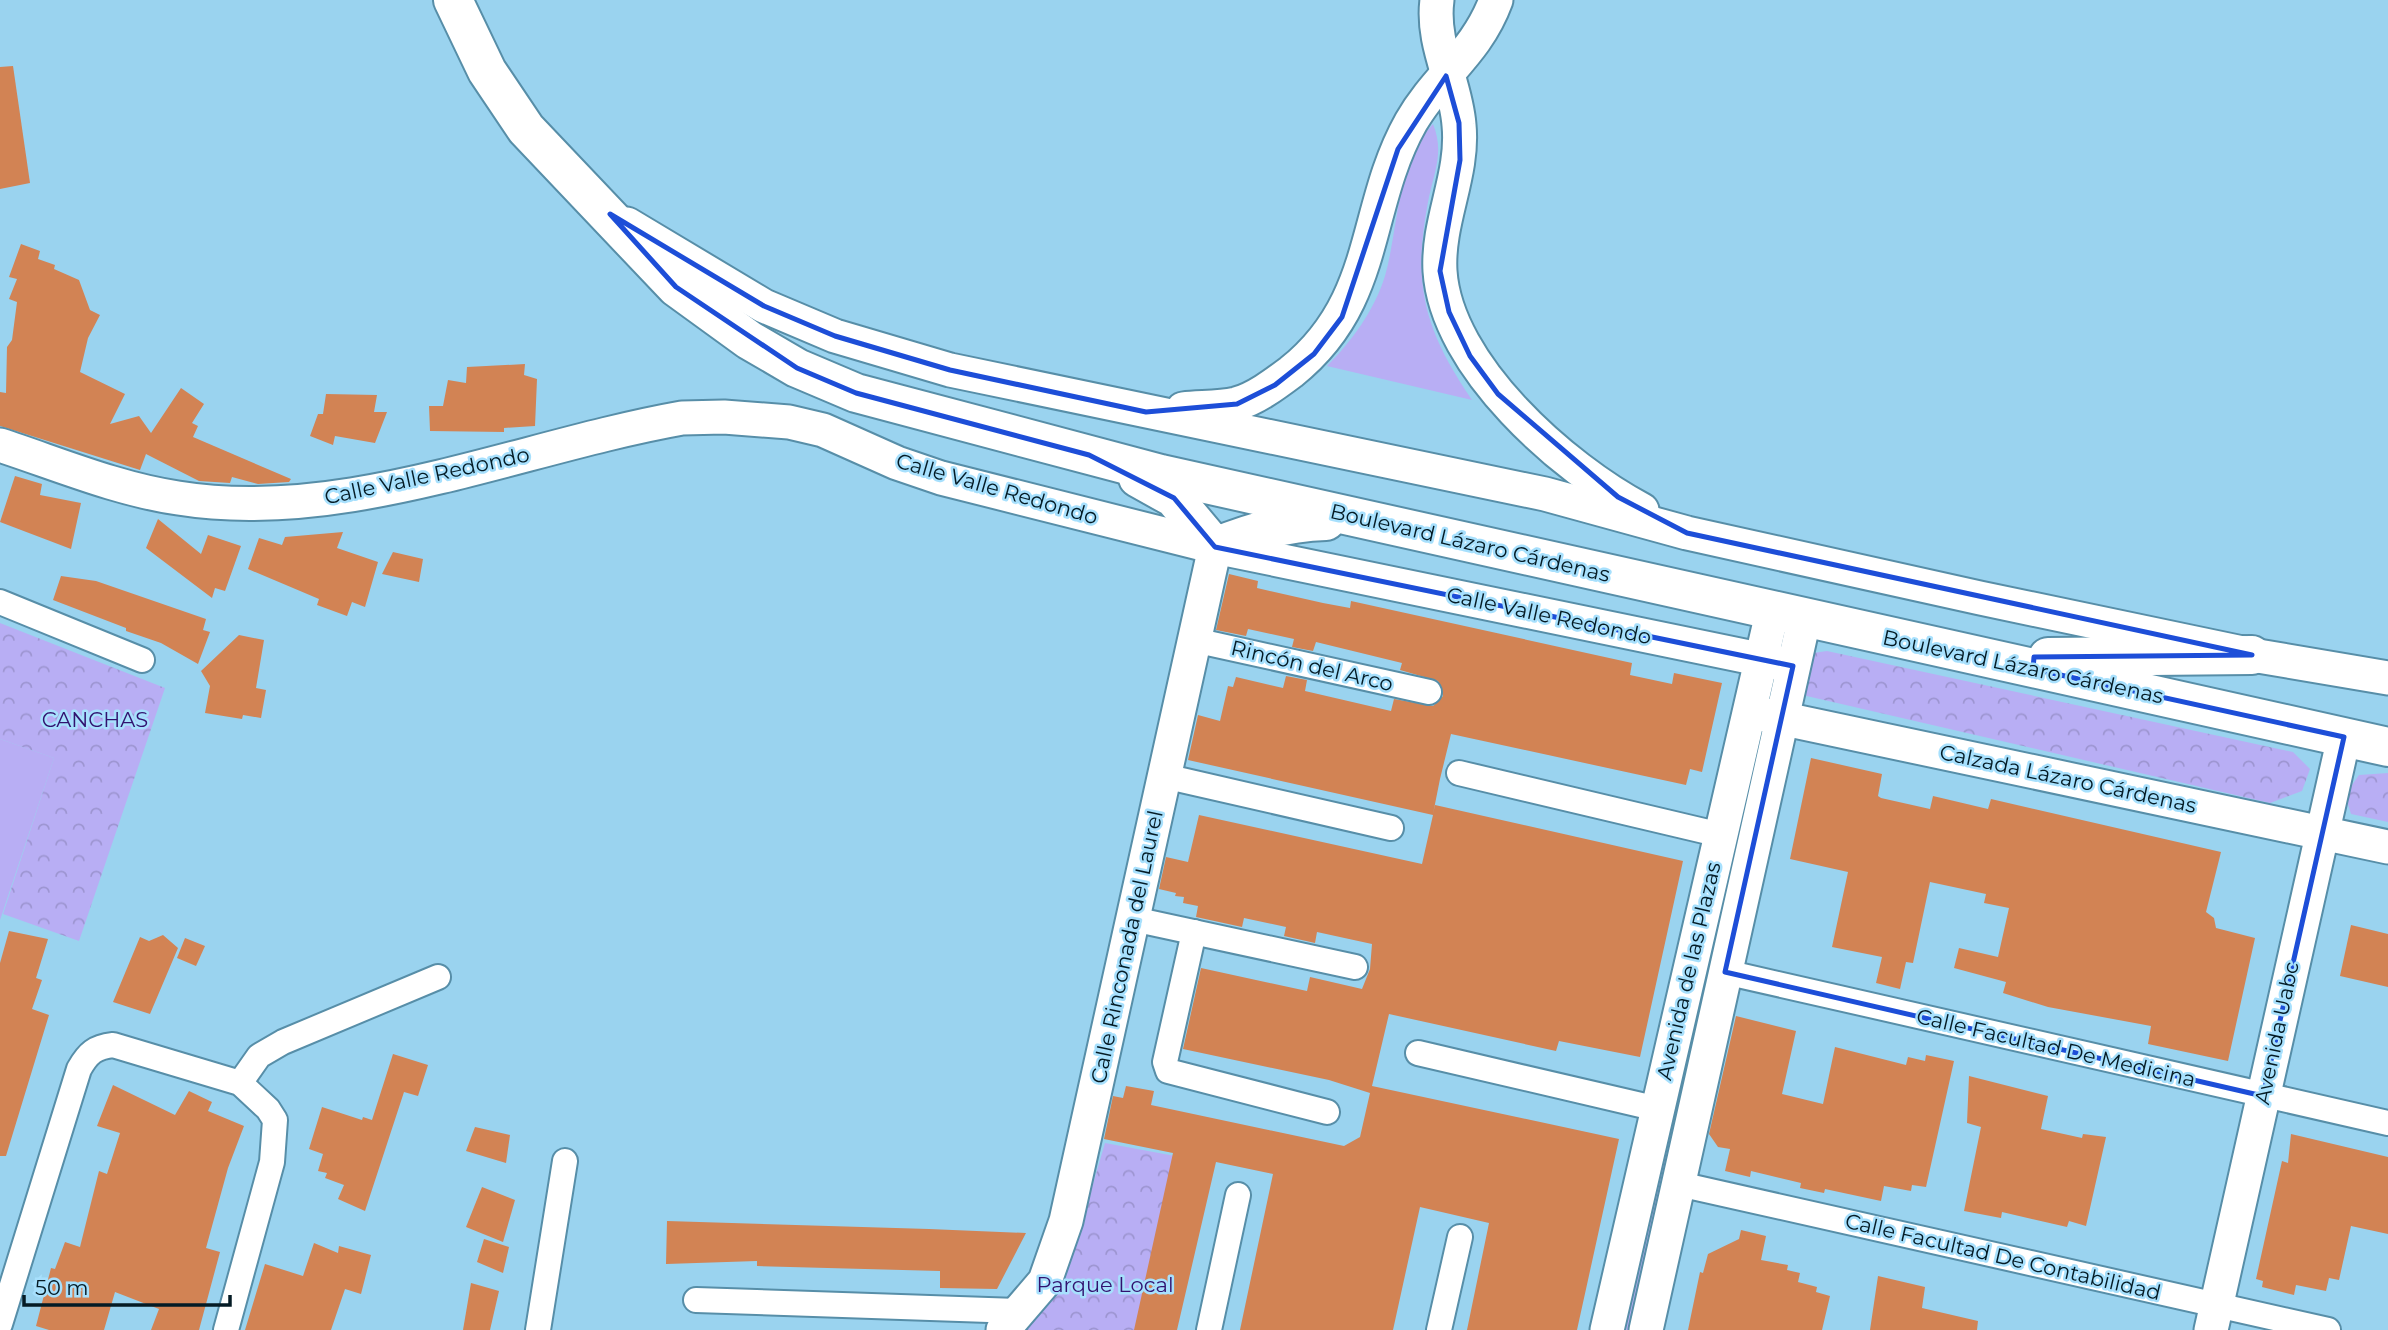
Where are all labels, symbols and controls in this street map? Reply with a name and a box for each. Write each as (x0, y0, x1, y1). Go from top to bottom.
street label: Calle Valle Redondo (322, 442, 532, 509)
street label: Calle Valle Redondo (893, 448, 1101, 529)
street label: Boulevard Lázaro Cárdenas (1328, 498, 1612, 587)
street label: Calle Valle Redondo (1444, 582, 1654, 649)
street label: Boulevard Lázaro Cárdenas (1881, 625, 2166, 708)
street label: Rincón del Arco (1229, 635, 1396, 696)
park label: CANCHAS (42, 707, 148, 732)
street label: Calzada Lázaro Cárdenas (1937, 739, 2199, 818)
street label: Calle Rinconada del Laurel (1085, 808, 1168, 1086)
street label: Avenida de las Plazas (1651, 859, 1726, 1082)
street label: Avenida Uabc (2249, 959, 2304, 1107)
street label: Calle Facultad De Medicina (1914, 1003, 2198, 1092)
street label: Calle Facultad De Contabilidad (1843, 1208, 2163, 1305)
scale bar (24, 1264, 231, 1308)
park label: Parque Local (1036, 1272, 1174, 1297)
text: 50 m (35, 1275, 89, 1300)

